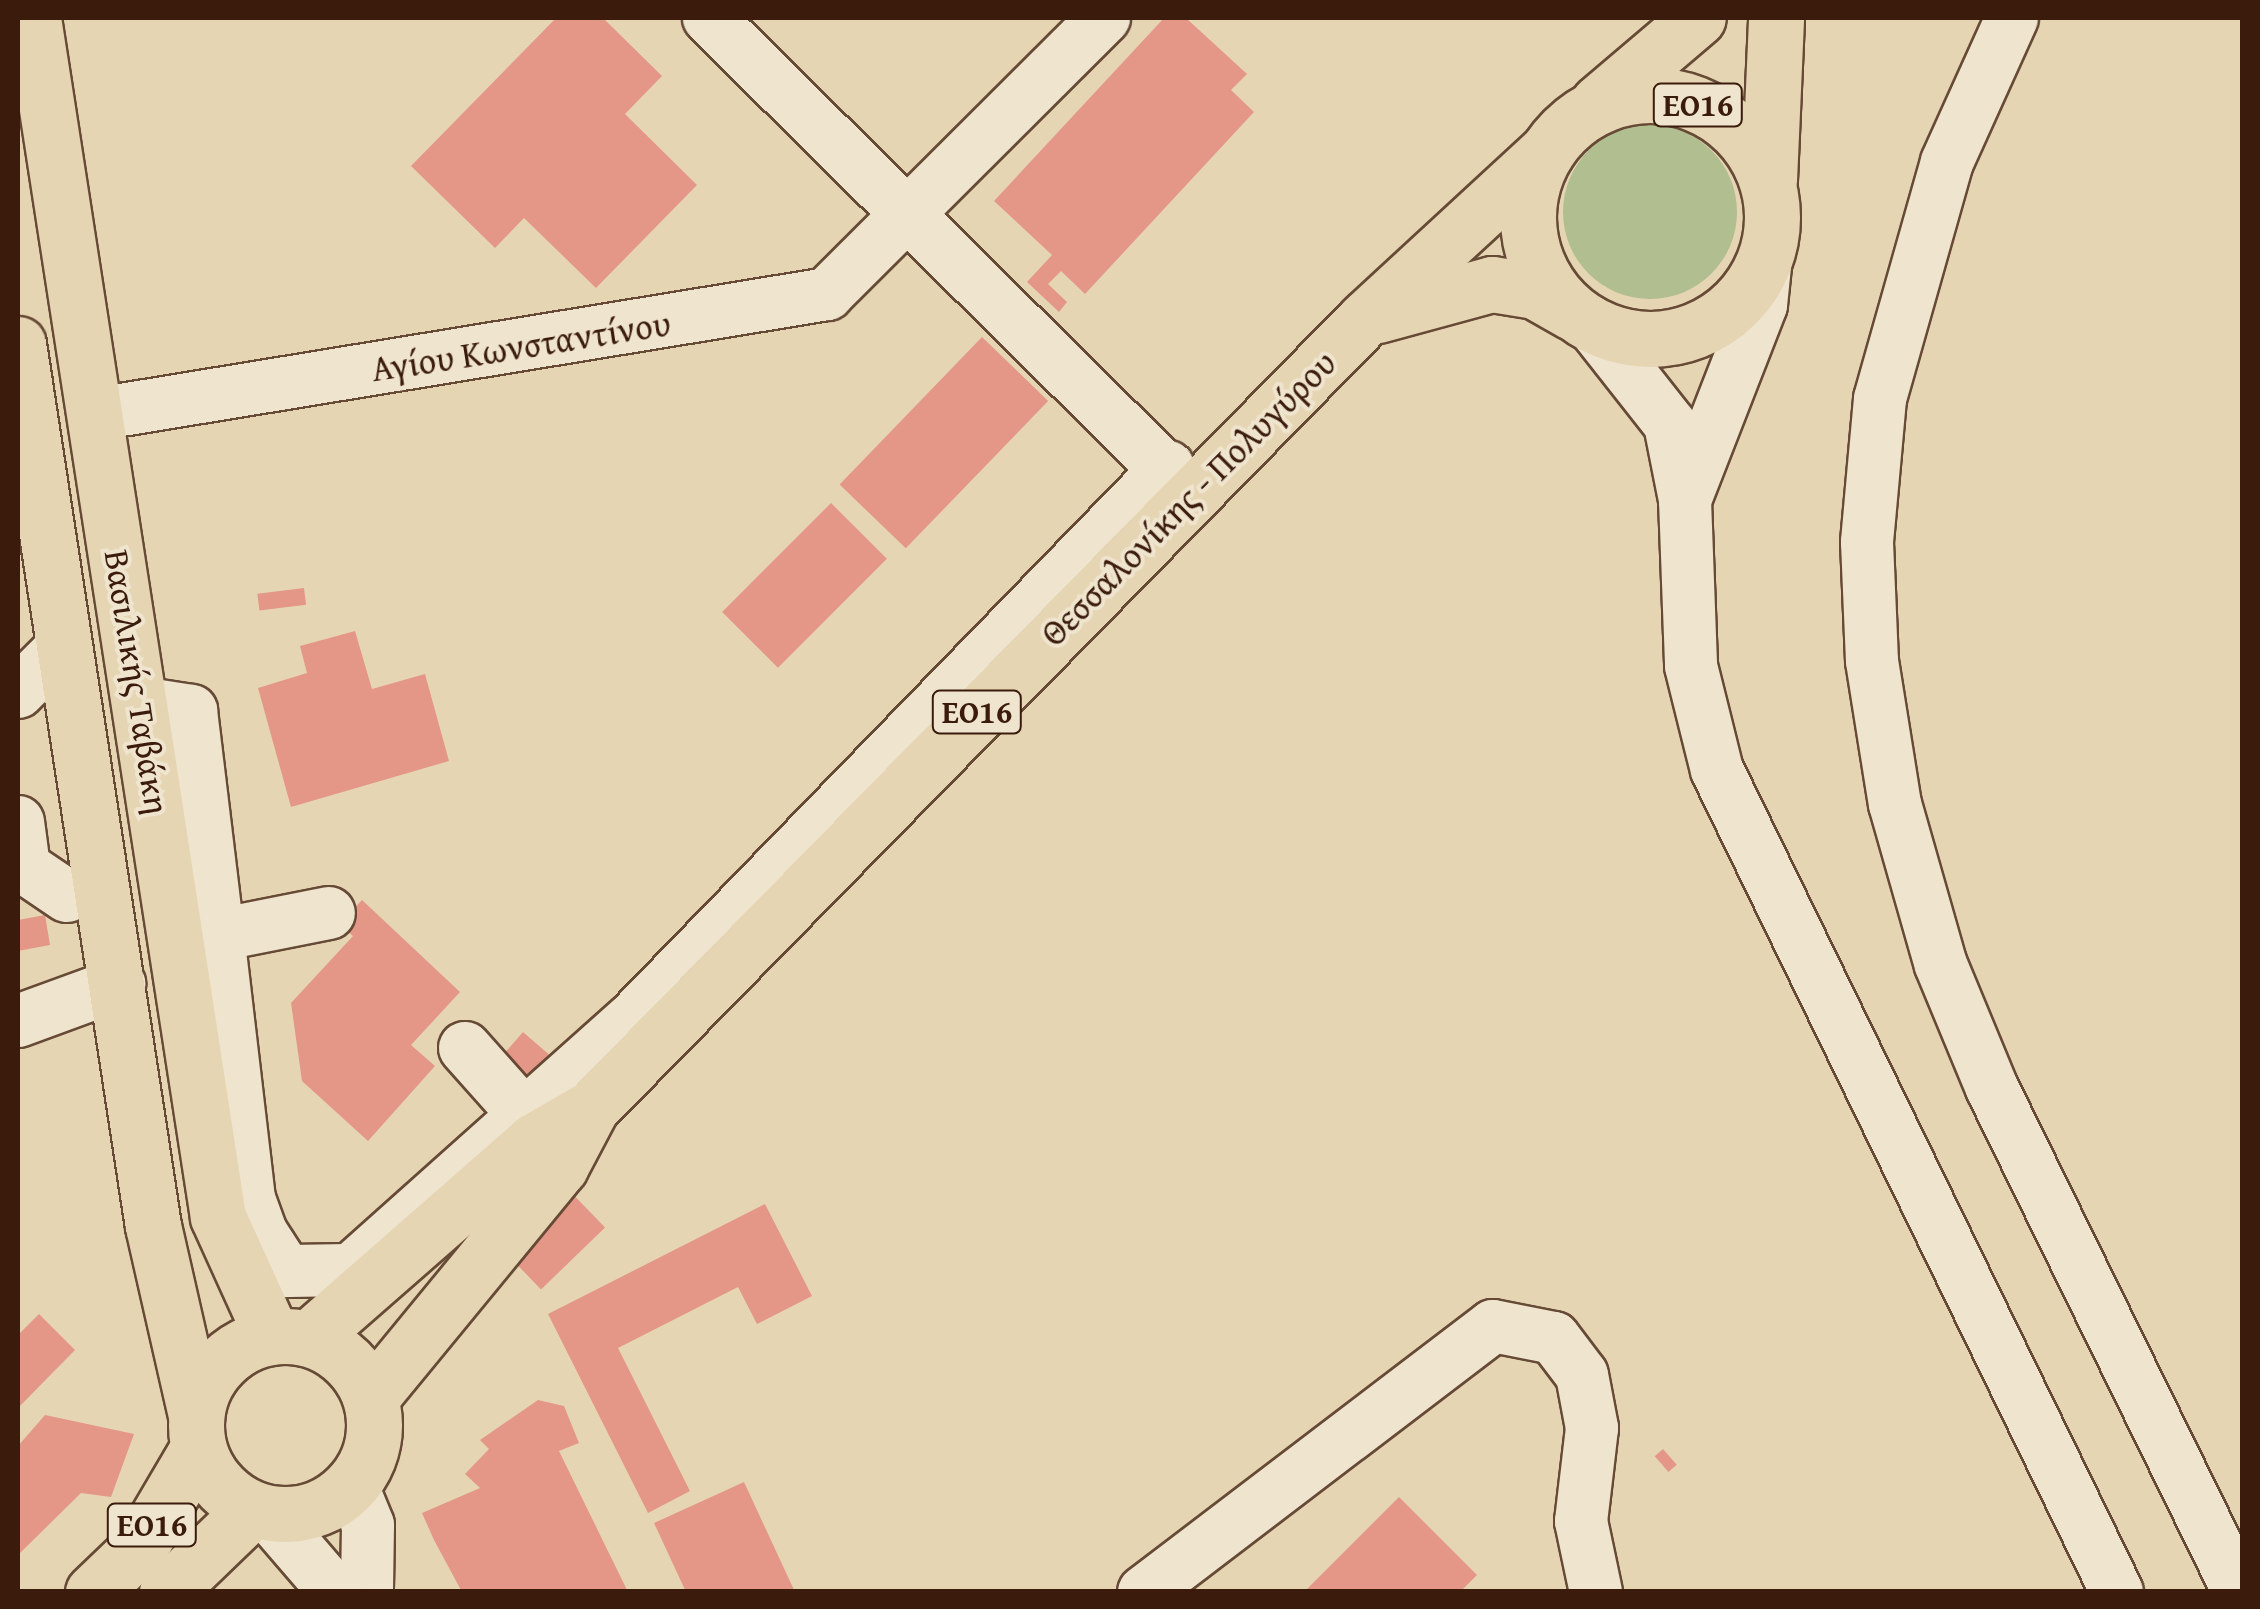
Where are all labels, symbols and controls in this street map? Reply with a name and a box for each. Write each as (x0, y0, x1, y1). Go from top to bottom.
road number: ΕΟ16 (1650, 78, 1746, 132)
street label: Αγίου Κωνσταντίνου (368, 302, 674, 390)
street label: Θεσσαλονίκης - Πολυγύρου (1032, 342, 1344, 654)
street label: Βασιλικής Ταβάκη (95, 547, 179, 817)
road number: ΕΟ16 (930, 685, 1024, 739)
road number: ΕΟ16 (104, 1498, 200, 1552)

